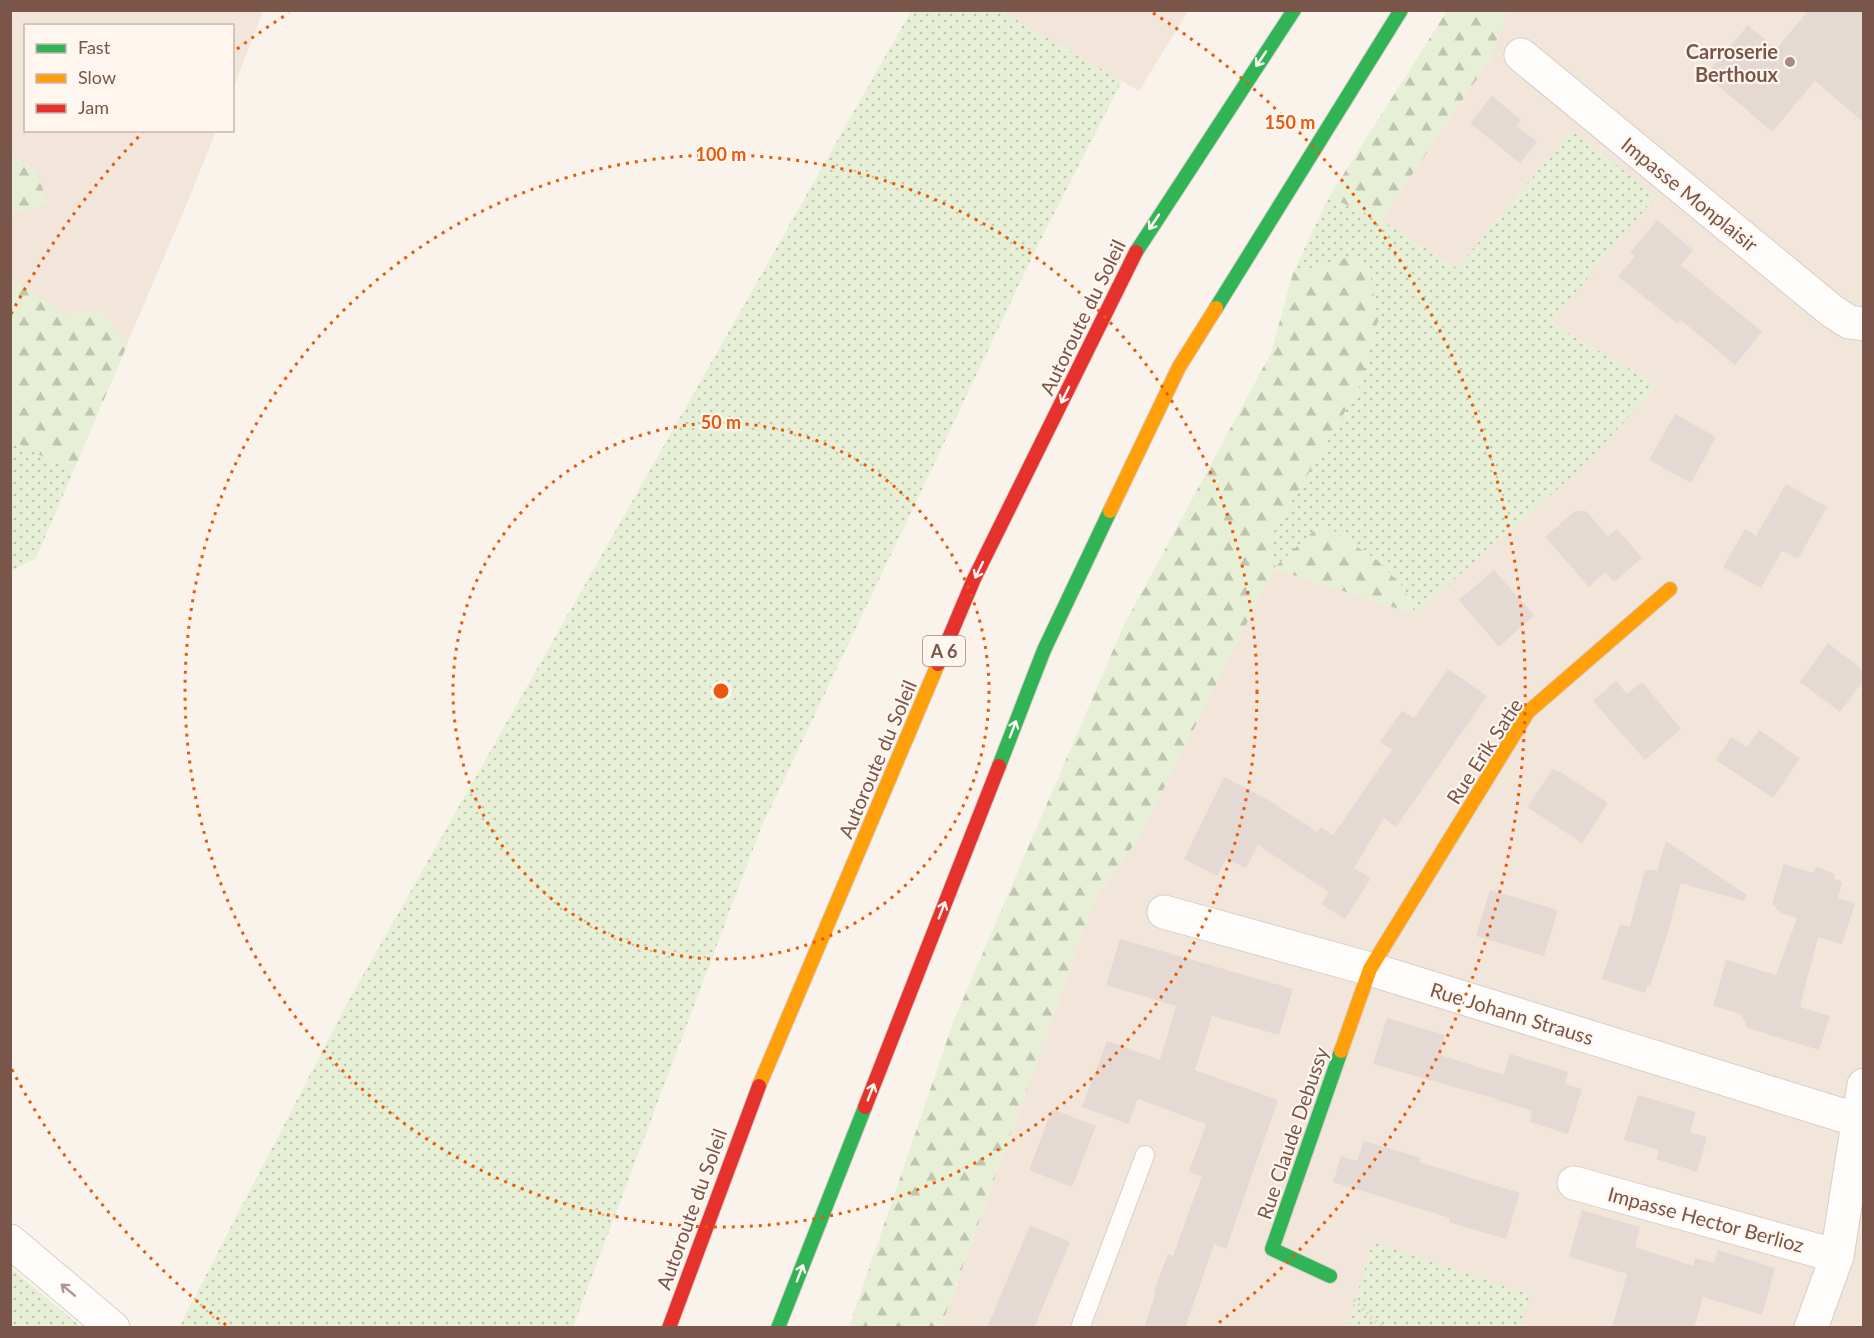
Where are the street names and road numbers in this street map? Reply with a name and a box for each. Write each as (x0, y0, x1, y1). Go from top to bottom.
street label: Impasse Monplaisir (1617, 132, 1763, 257)
street label: Autoroute du Soleil (1034, 236, 1130, 398)
road number: A 6 (923, 636, 965, 666)
street label: Autoroute du Soleil (833, 676, 921, 842)
street label: Rue Erik Satie (1441, 694, 1527, 808)
street label: Rue Johann Strauss (1427, 977, 1597, 1049)
street label: Rue Claude Debussy (1251, 1043, 1333, 1222)
street label: Autoroute du Soleil (651, 1125, 731, 1293)
street label: Impasse Hector Berlioz (1605, 1181, 1807, 1257)

